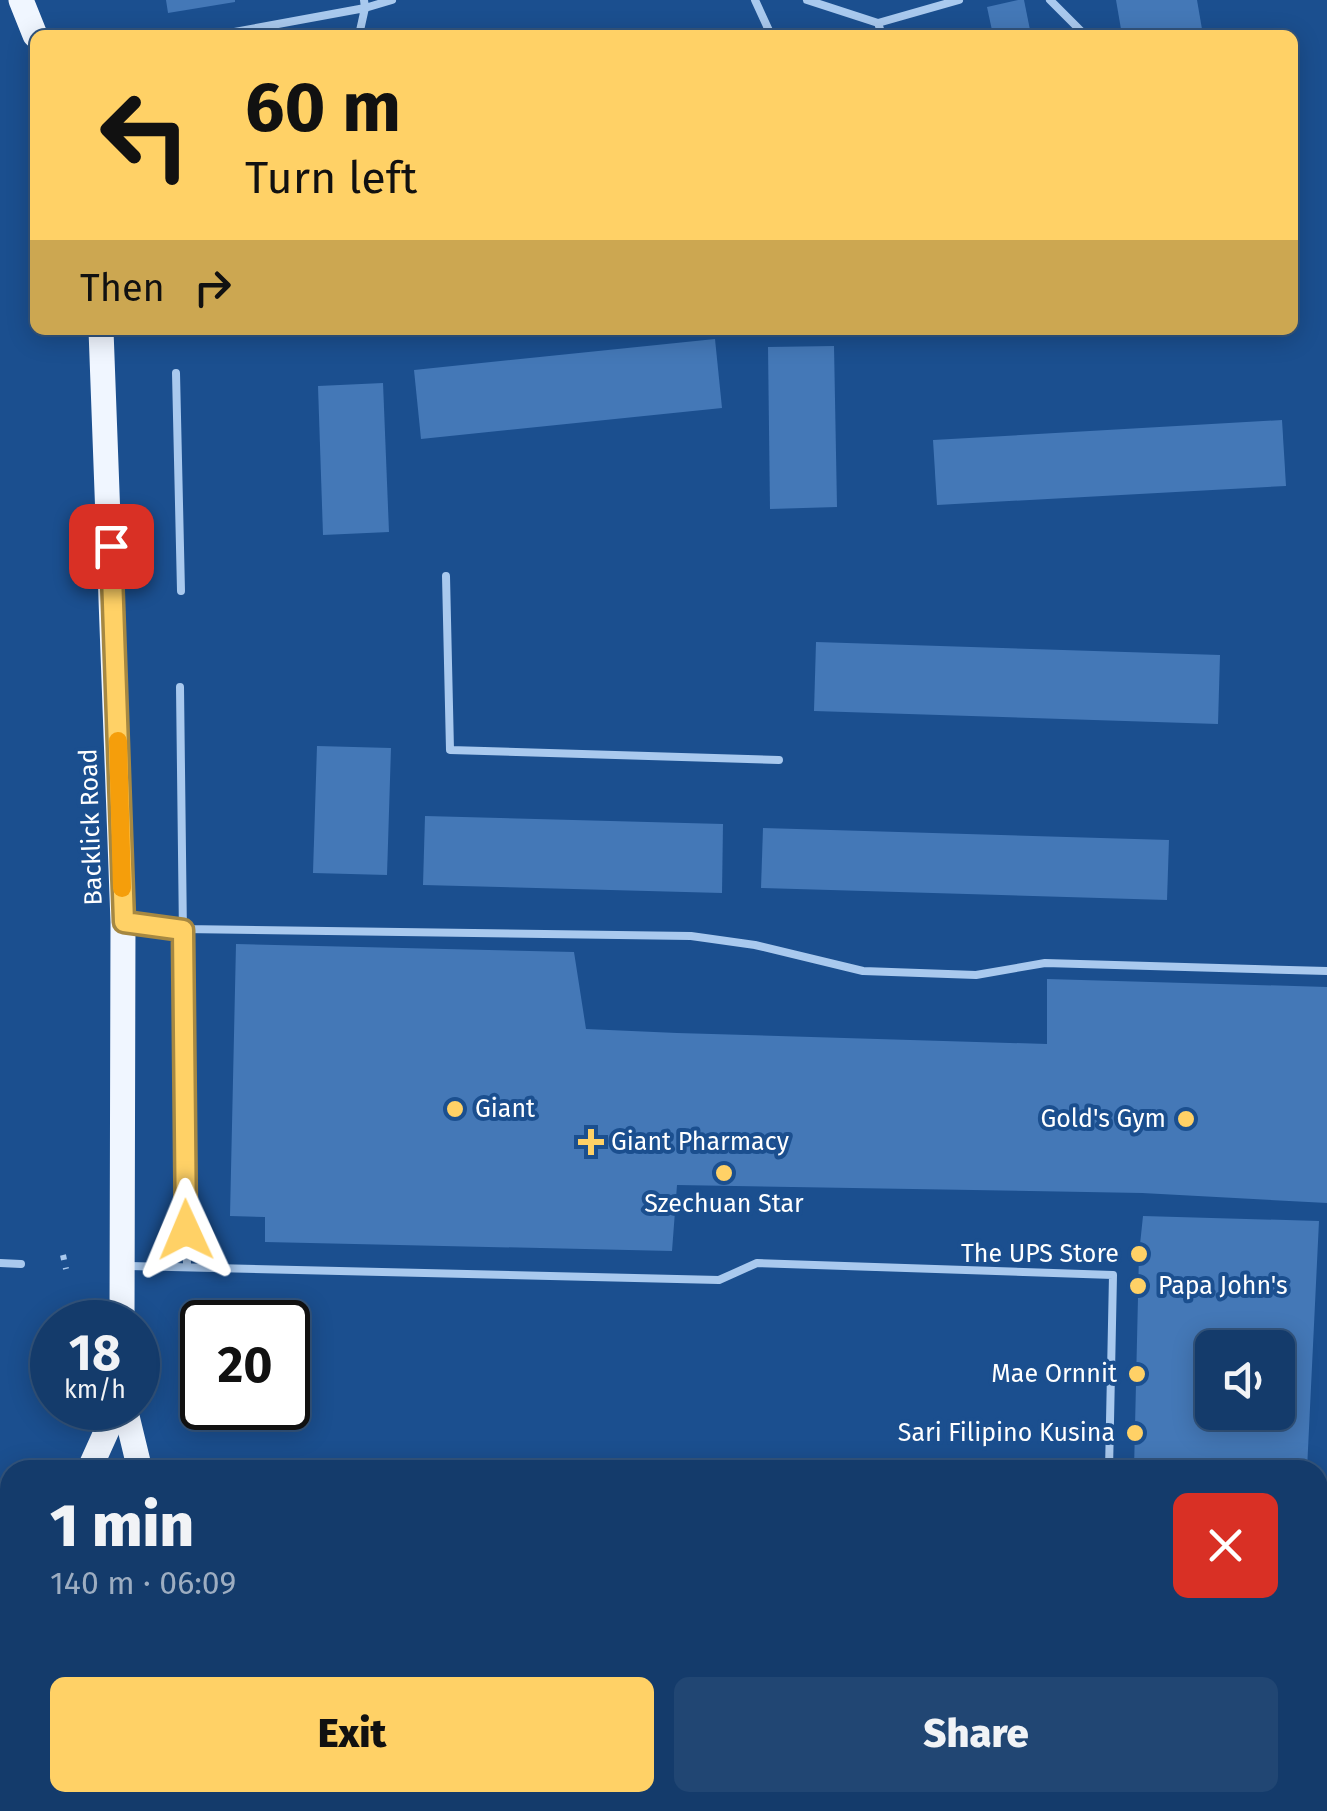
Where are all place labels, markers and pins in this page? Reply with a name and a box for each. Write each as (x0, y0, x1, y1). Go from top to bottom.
pin (69, 504, 154, 589)
place label: Giant (475, 1094, 536, 1124)
marker: Giant (444, 1098, 466, 1120)
place label: Gold's Gym (1040, 1104, 1166, 1134)
marker: Gold's Gym (1175, 1108, 1197, 1130)
place label: Giant Pharmacy (611, 1127, 790, 1157)
marker: Giant Pharmacy (580, 1131, 602, 1153)
marker: Szechuan Star (713, 1162, 735, 1184)
place label: Szechuan Star (644, 1189, 804, 1219)
place label: The UPS Store (961, 1239, 1119, 1269)
marker: The UPS Store (1128, 1243, 1150, 1265)
place label: Papa John's (1158, 1271, 1288, 1301)
marker: Papa John's (1127, 1275, 1149, 1297)
place label: Mae Ornnit (991, 1359, 1118, 1389)
marker: Mae Ornnit (1126, 1363, 1148, 1385)
place label: Sari Filipino Kusina (898, 1418, 1115, 1448)
marker: Sari Filipino Kusina (1124, 1422, 1146, 1444)

